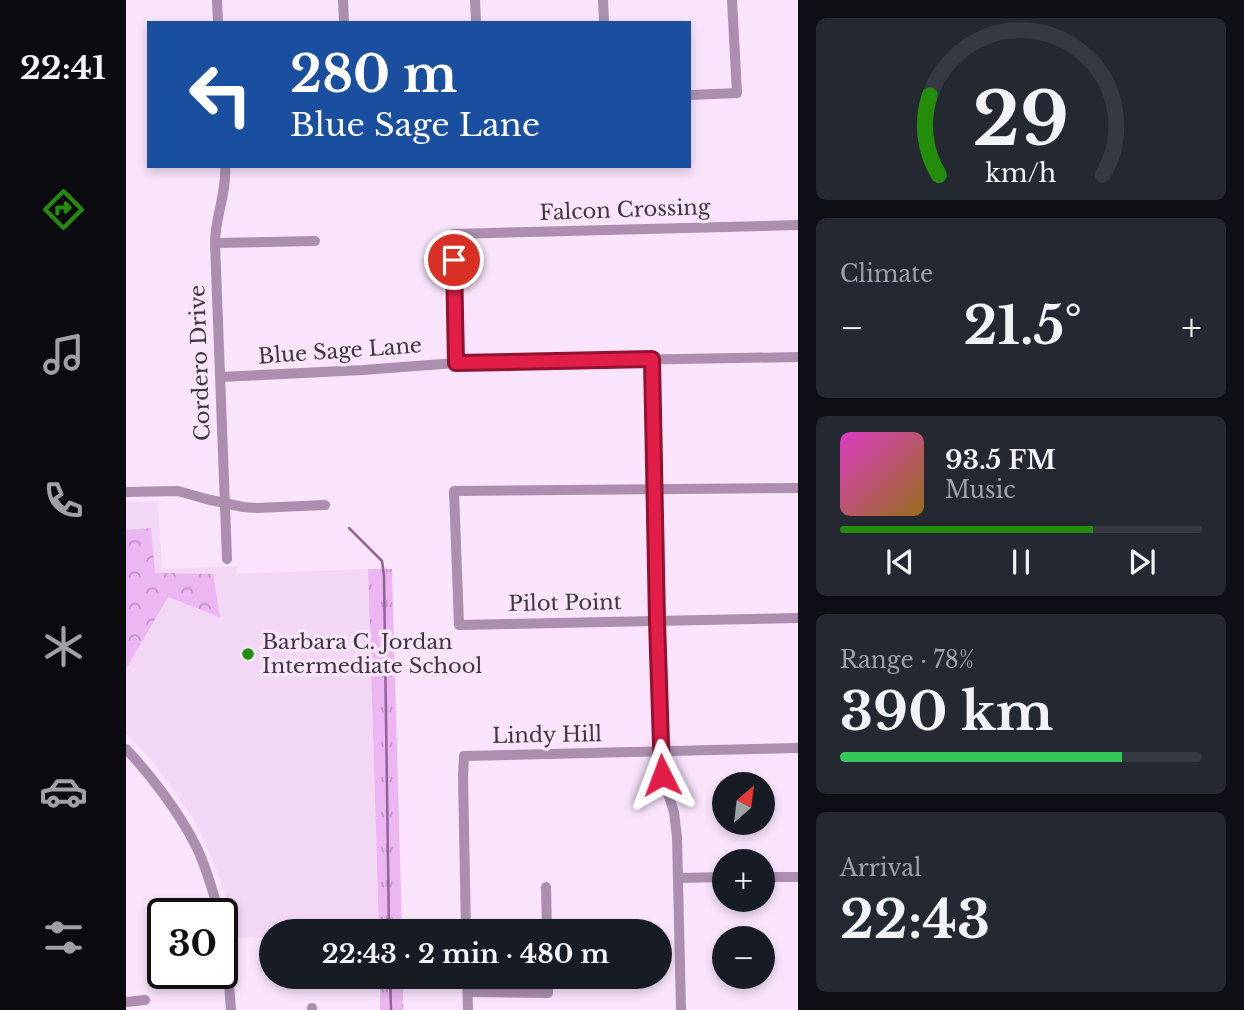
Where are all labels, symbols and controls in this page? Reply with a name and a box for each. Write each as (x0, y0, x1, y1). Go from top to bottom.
text: 280 m (290, 44, 457, 105)
text: 22:41 (20, 48, 106, 88)
icon: left (175, 49, 266, 140)
text: 29 (973, 74, 1069, 165)
text: Blue Sage Lane (290, 105, 540, 145)
text: km/h (986, 158, 1056, 189)
icon: directions (39, 185, 88, 234)
street label: Falcon Crossing (539, 194, 711, 226)
pin (424, 230, 484, 290)
icon: arrive (435, 241, 473, 279)
text: Climate (840, 260, 933, 288)
street label: Cordero Drive (184, 285, 216, 441)
text: 21.5° (963, 294, 1082, 358)
text: − (840, 304, 864, 351)
text: + (1181, 304, 1202, 351)
icon: music (39, 330, 88, 379)
street label: Blue Sage Lane (257, 332, 423, 370)
text: 93.5 FM (945, 444, 1056, 476)
icon: phone (39, 476, 88, 525)
text: Music (945, 476, 1016, 504)
icon: previous (881, 543, 919, 581)
icon: pause (1002, 543, 1040, 581)
icon: next (1123, 543, 1161, 581)
street label: Pilot Point (508, 589, 622, 617)
icon: climate (39, 622, 88, 671)
place label: Barbara C. Jordan Intermediate School (262, 629, 482, 679)
marker: Barbara C. Jordan Intermediate School (240, 646, 256, 662)
text: Range · 78% (840, 646, 974, 674)
text: 390 km (840, 680, 1053, 744)
street label: Lindy Hill (492, 721, 602, 749)
position arrow (625, 738, 699, 812)
icon: car (39, 767, 88, 816)
north arrow (712, 772, 775, 835)
map controls (712, 772, 775, 989)
button: + (712, 849, 775, 912)
text: Arrival (840, 854, 921, 882)
text: 22:43 (840, 888, 990, 952)
speed limit sign: 30 (147, 898, 238, 989)
icon: filters (39, 913, 88, 962)
button: − (712, 926, 775, 989)
text: 22:43 · 2 min · 480 m (322, 938, 609, 970)

